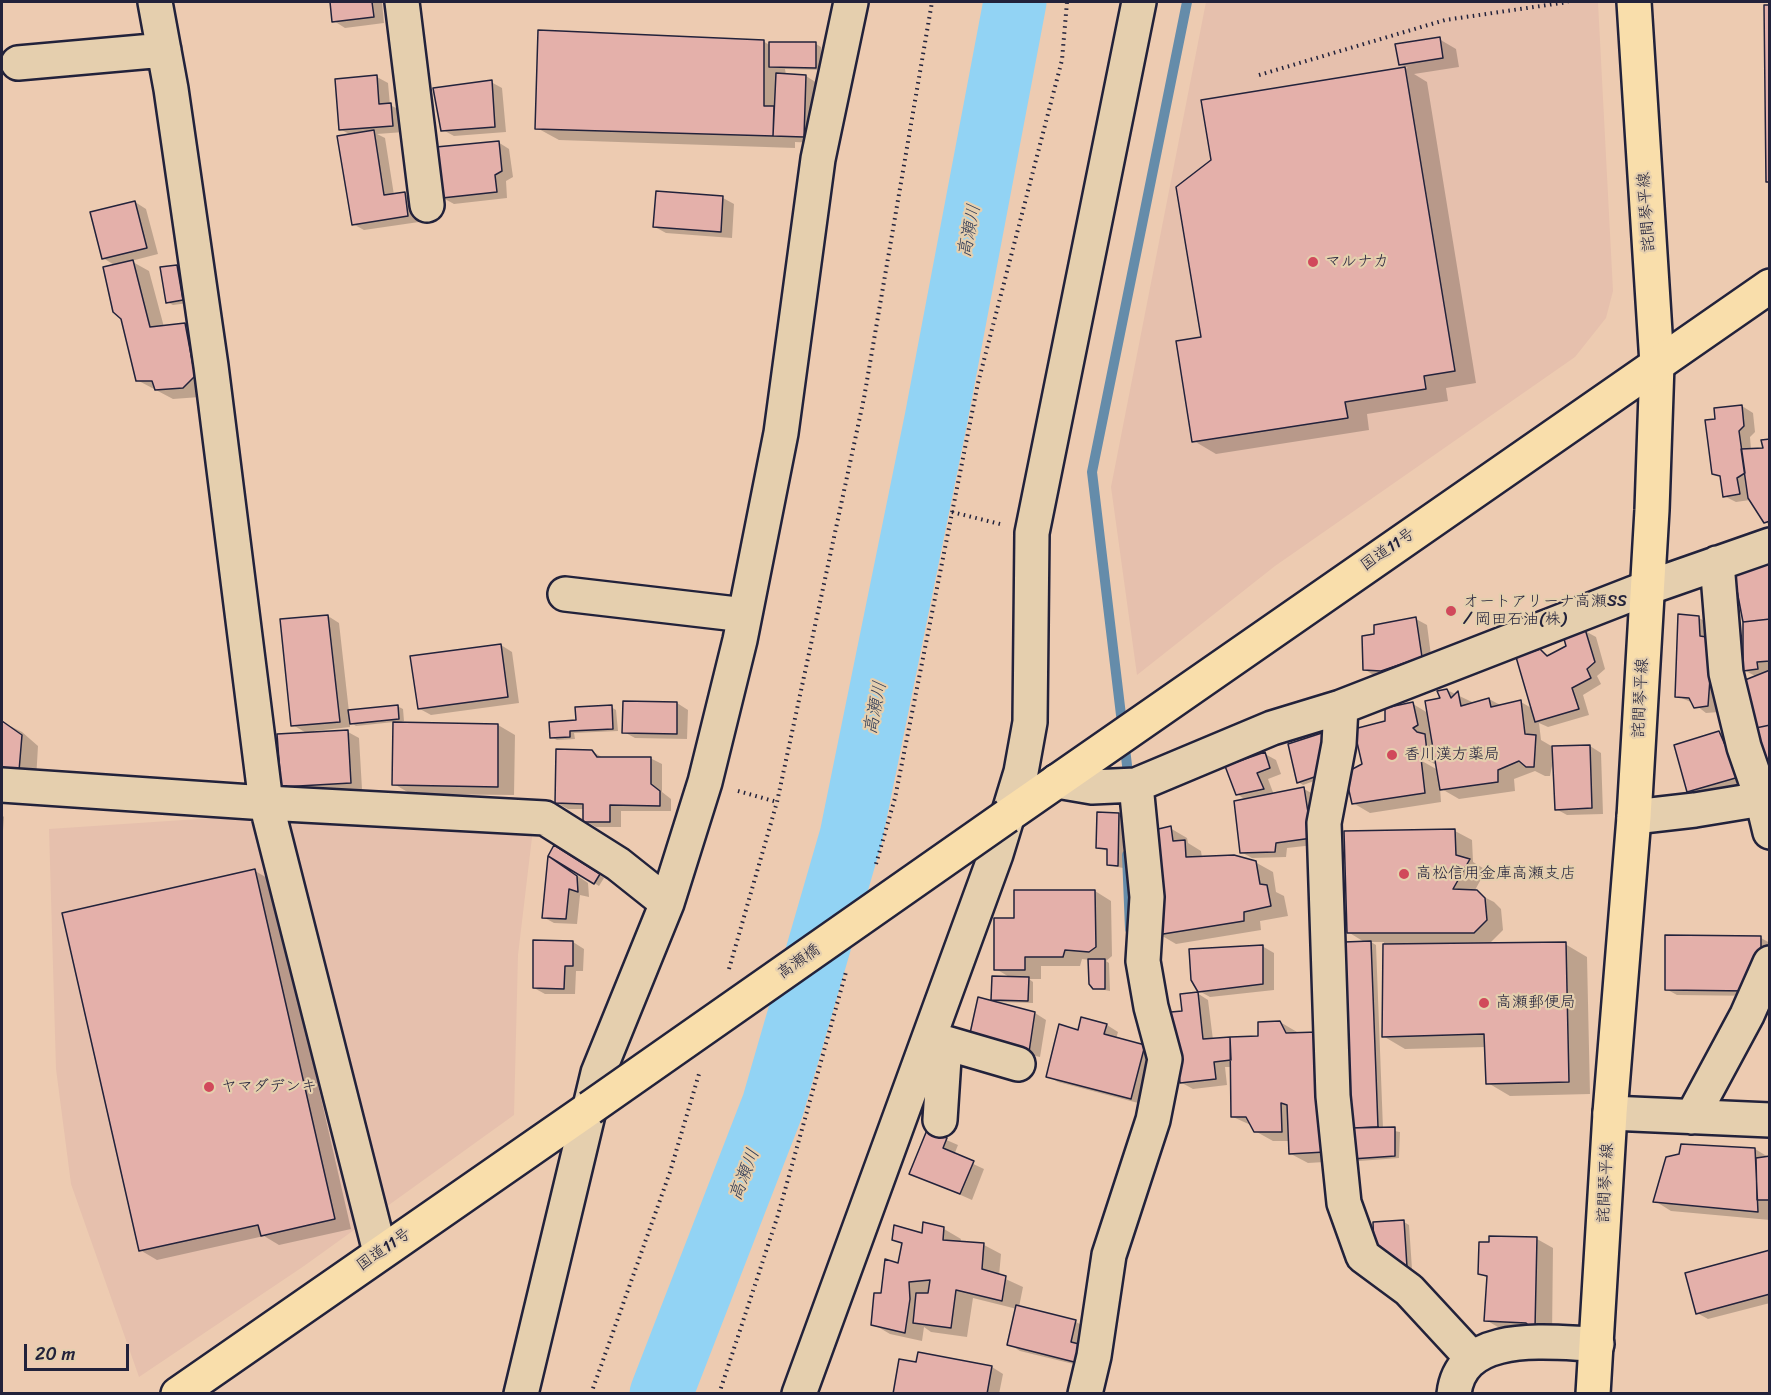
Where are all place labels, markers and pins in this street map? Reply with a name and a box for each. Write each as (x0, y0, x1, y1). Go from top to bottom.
place label: マルナカ (1325, 252, 1389, 272)
marker: マルナカ (1306, 255, 1320, 269)
place label: オートアリーナ高瀬SS / 岡田石油(株) (1463, 592, 1627, 630)
marker: オートアリーナ高瀬SS / 岡田石油(株) (1444, 604, 1458, 618)
place label: 香川漢方薬局 (1404, 745, 1500, 765)
marker: 香川漢方薬局 (1385, 748, 1399, 762)
place label: 高松信用金庫高瀬支店 (1416, 864, 1576, 884)
marker: 高松信用金庫高瀬支店 (1397, 867, 1411, 881)
place label: 高瀬郵便局 (1496, 993, 1576, 1013)
marker: 高瀬郵便局 (1477, 996, 1491, 1010)
place label: ヤマダデンキ (221, 1077, 317, 1097)
marker: ヤマダデンキ (202, 1080, 216, 1094)

